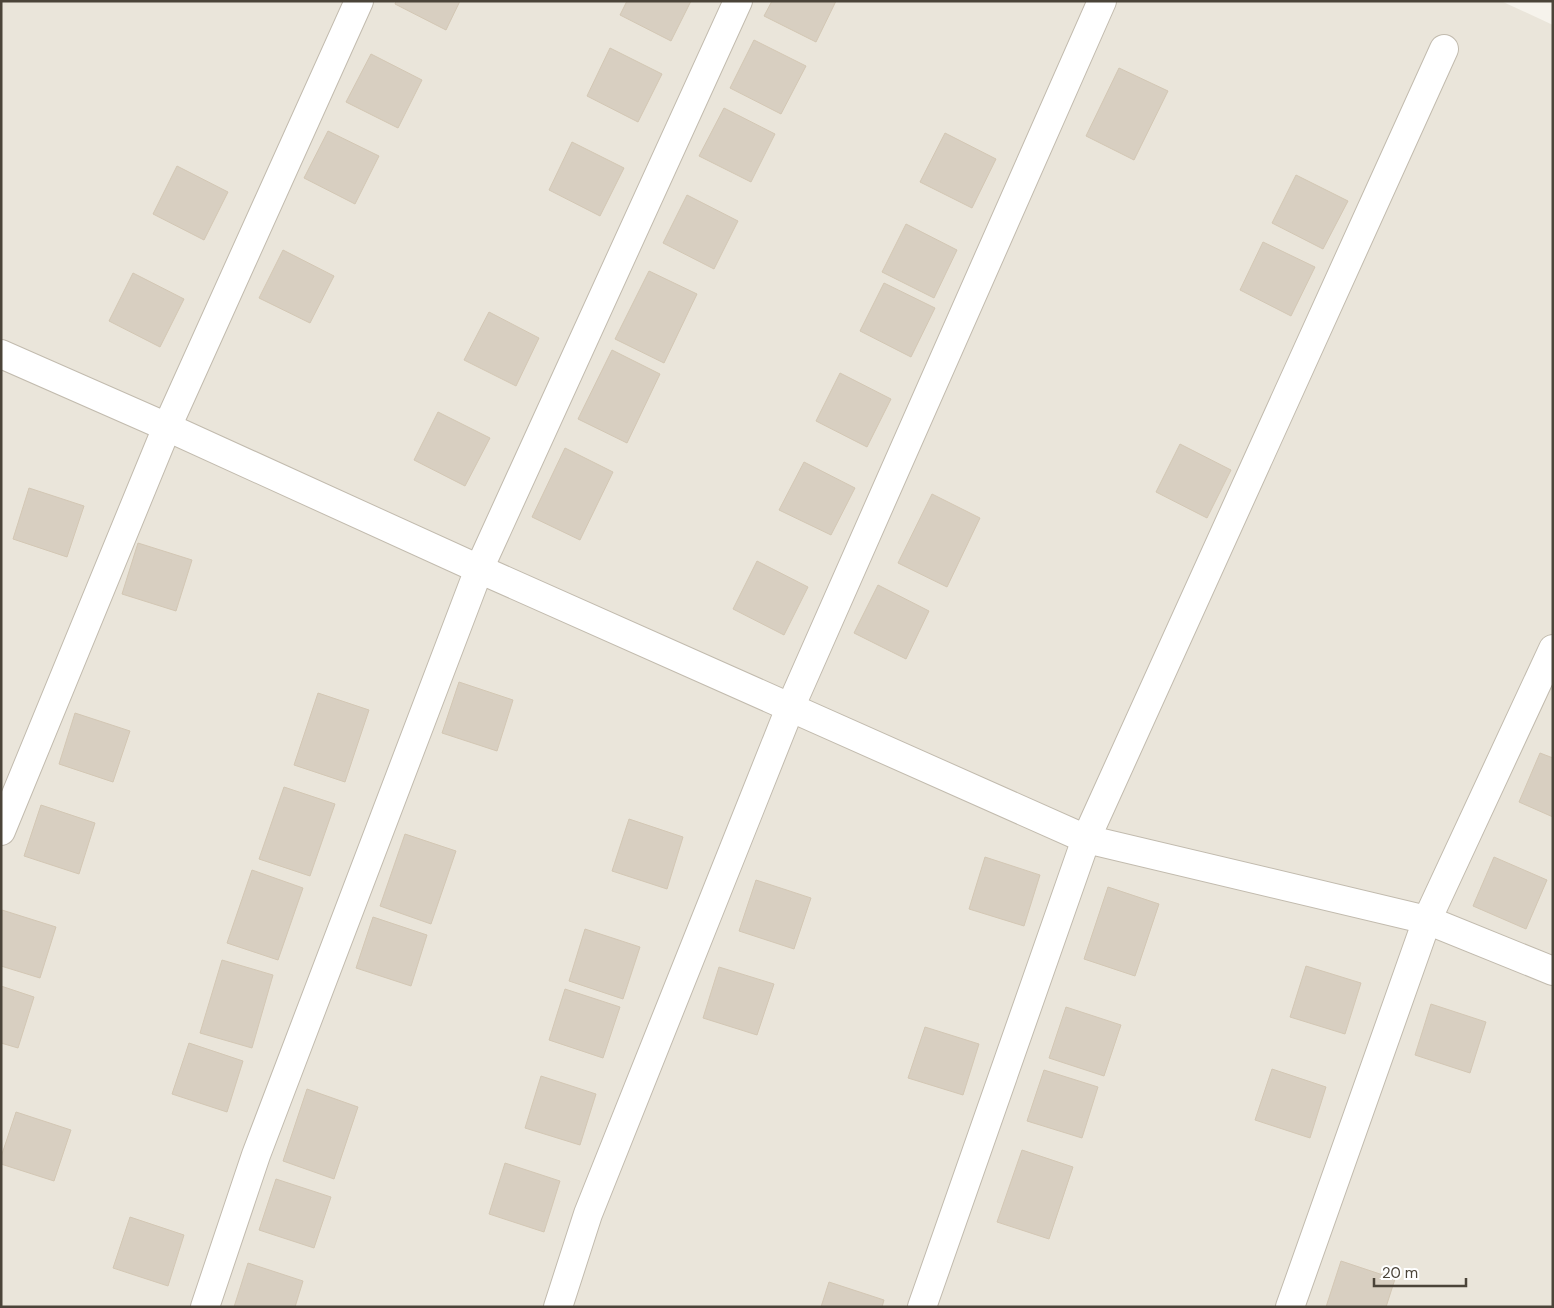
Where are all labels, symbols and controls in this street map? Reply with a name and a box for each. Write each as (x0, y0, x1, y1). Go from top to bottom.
scale bar (1374, 1256, 1466, 1288)
text: 20 m (1382, 1263, 1418, 1283)

